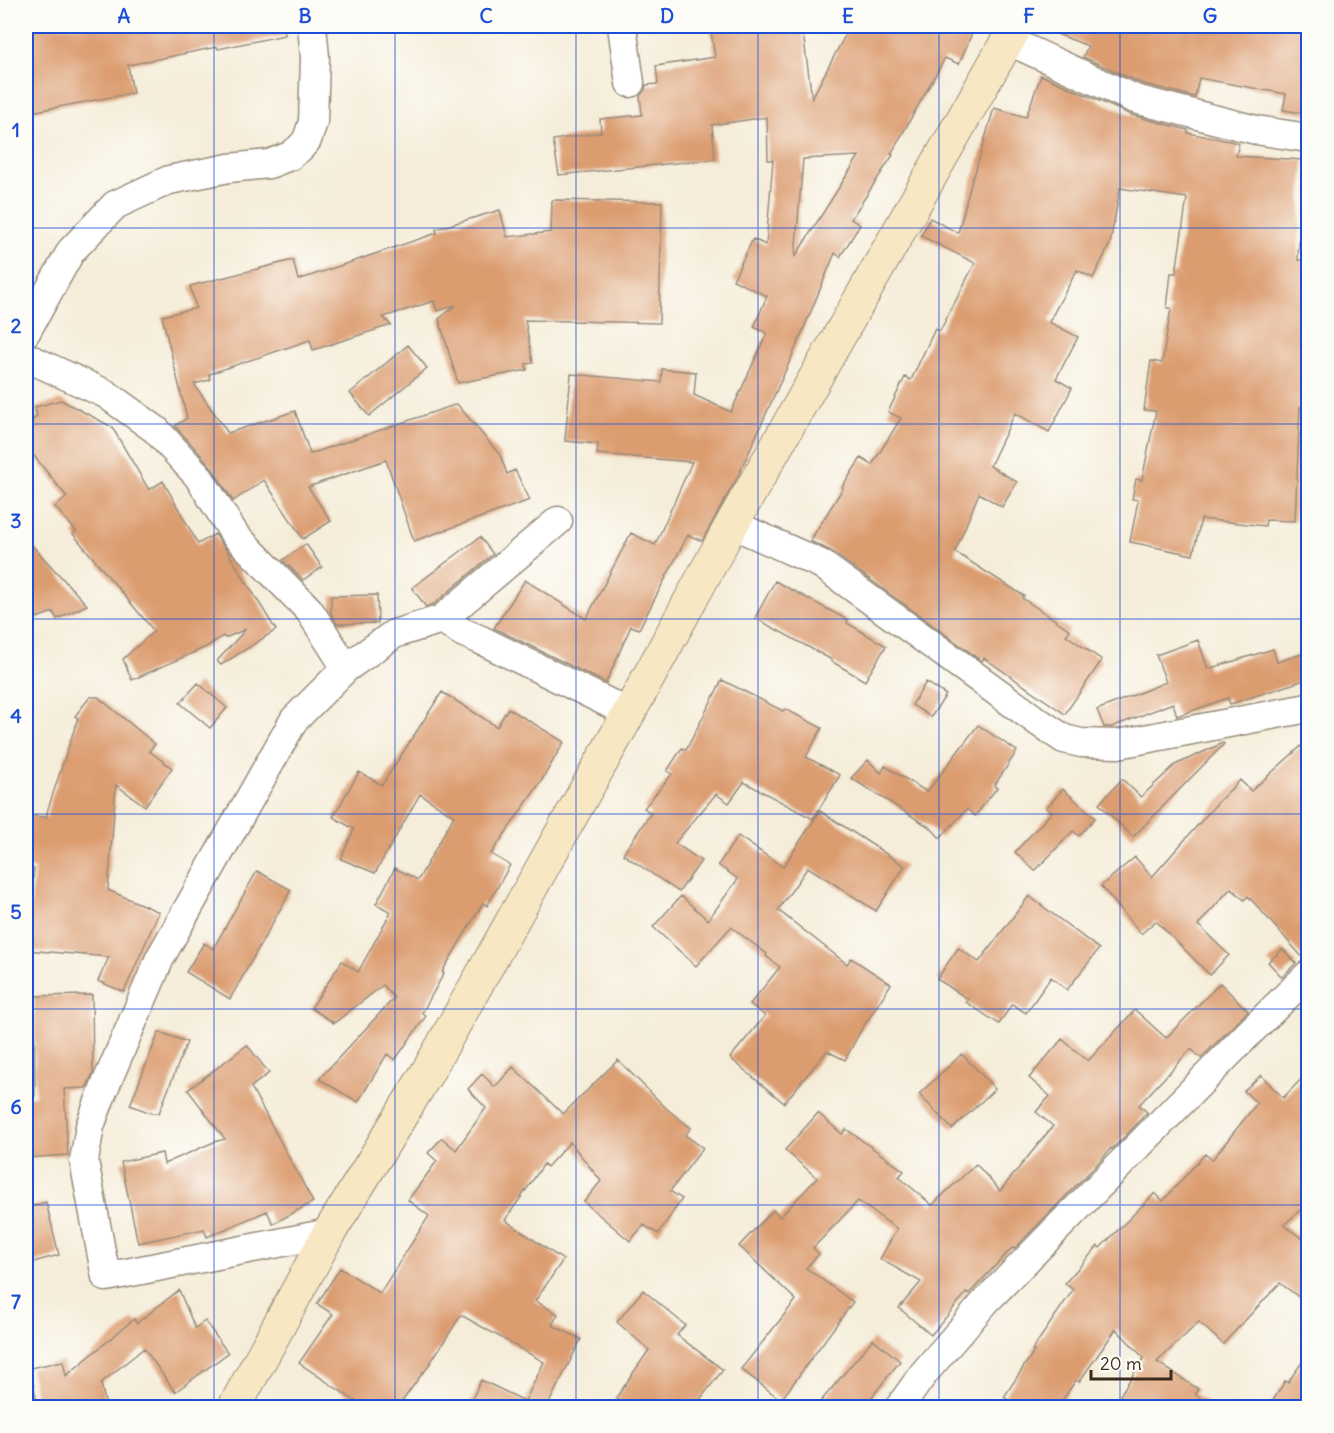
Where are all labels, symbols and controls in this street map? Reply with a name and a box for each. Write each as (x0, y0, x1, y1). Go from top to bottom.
text: A (118, 3, 131, 28)
text: B (298, 3, 312, 28)
text: C (479, 3, 493, 28)
text: D (660, 3, 674, 28)
text: E (842, 3, 854, 28)
text: F (1023, 3, 1035, 28)
text: G (1203, 3, 1217, 28)
text: 1 (12, 117, 20, 142)
text: 2 (11, 313, 22, 338)
text: 3 (10, 508, 22, 533)
text: 4 (10, 703, 22, 728)
text: 5 (10, 899, 22, 924)
text: 6 (10, 1094, 22, 1119)
text: 7 (11, 1289, 21, 1314)
scale bar (1091, 1343, 1170, 1381)
text: 20 m (1100, 1352, 1142, 1375)

